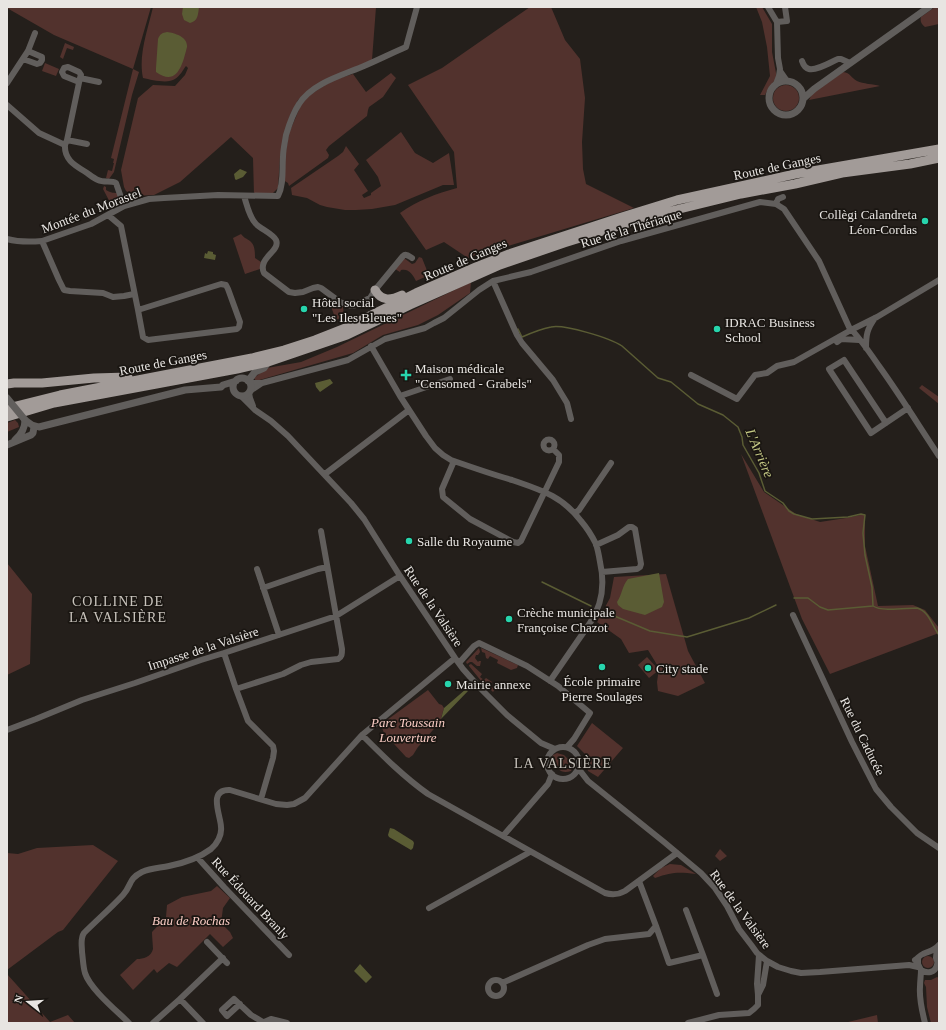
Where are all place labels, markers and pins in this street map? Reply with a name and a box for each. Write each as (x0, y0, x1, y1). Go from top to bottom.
place label: Collègi Calandreta Léon-Cordas (819, 207, 917, 237)
marker: Collègi Calandreta Léon-Cordas (920, 216, 930, 226)
place label: Hôtel social "Les Iles Bleues" (312, 295, 402, 325)
marker: Hôtel social "Les Iles Bleues" (299, 304, 309, 314)
place label: IDRAC Business School (725, 315, 815, 345)
marker: IDRAC Business School (712, 324, 722, 334)
place label: Maison médicale "Censomed - Grabels" (415, 361, 532, 391)
marker: Maison médicale "Censomed - Grabels" (400, 369, 412, 381)
place label: Salle du Royaume (417, 534, 513, 549)
marker: Salle du Royaume (404, 536, 414, 546)
place label: Crèche municipale Françoise Chazot (517, 605, 615, 635)
marker: Crèche municipale Françoise Chazot (504, 614, 514, 624)
place label: City stade (656, 661, 709, 676)
marker: École primaire Pierre Soulages (597, 662, 607, 672)
marker: City stade (643, 663, 653, 673)
place label: École primaire Pierre Soulages (561, 674, 643, 704)
place label: Mairie annexe (456, 677, 531, 692)
marker: Mairie annexe (443, 679, 453, 689)

